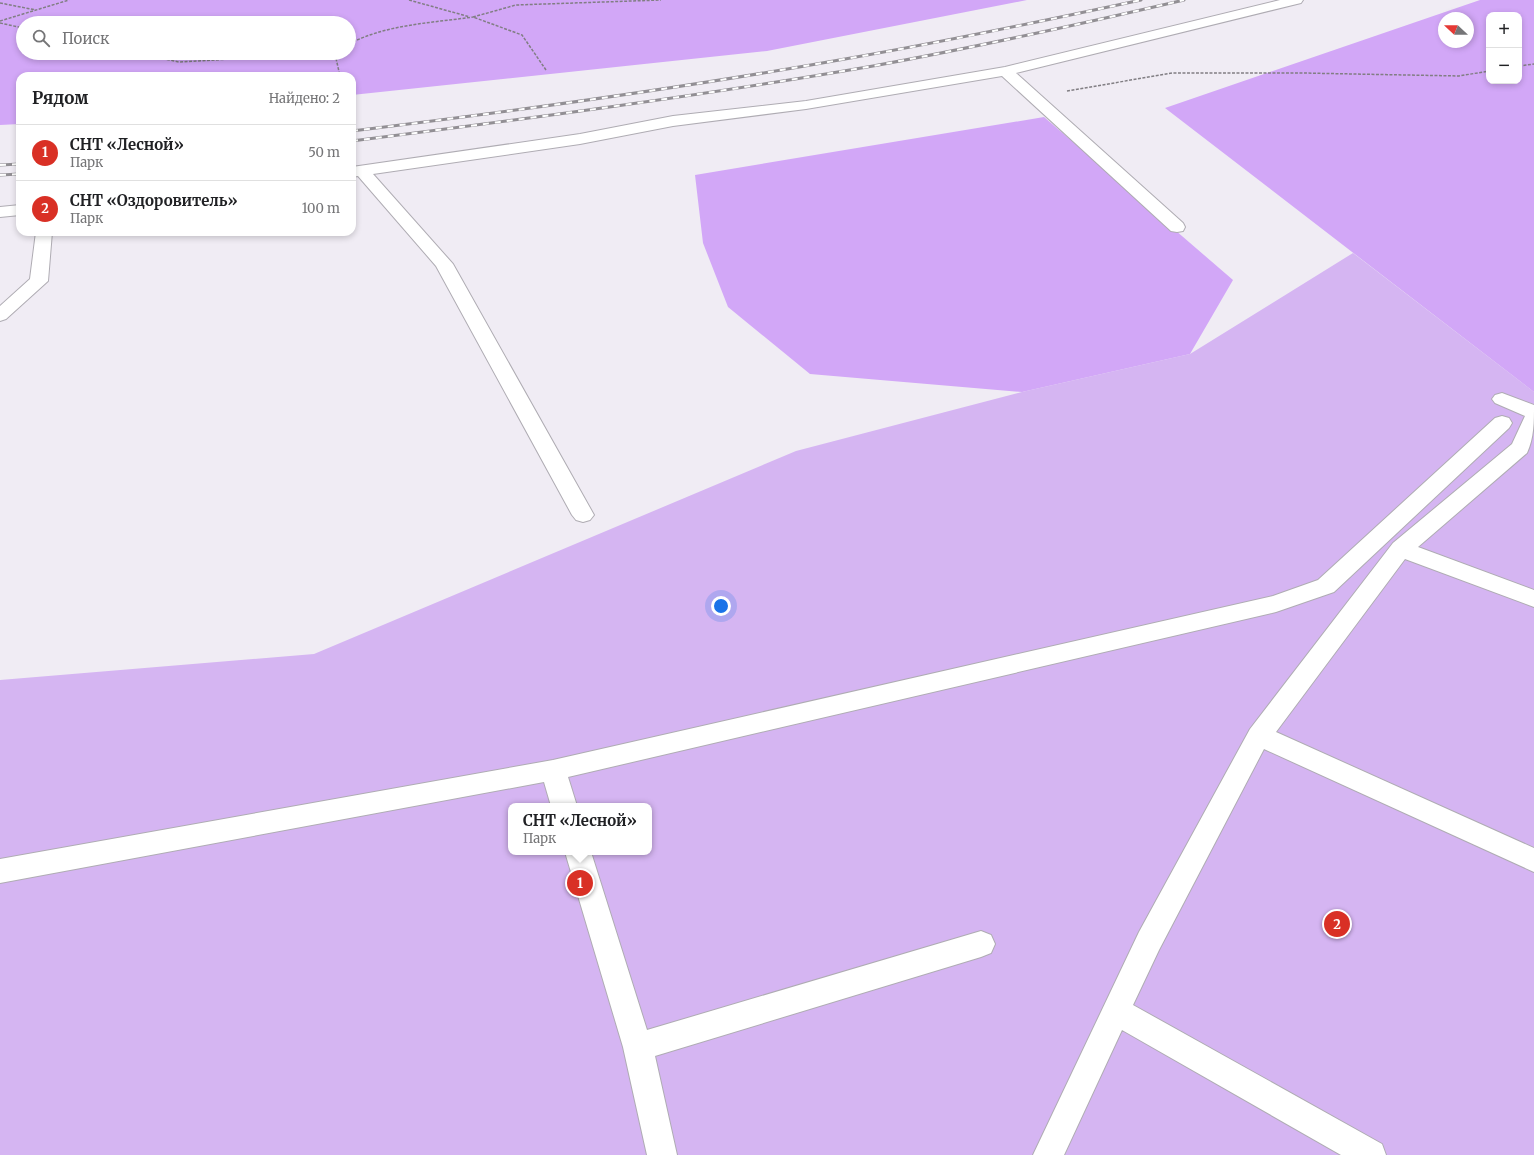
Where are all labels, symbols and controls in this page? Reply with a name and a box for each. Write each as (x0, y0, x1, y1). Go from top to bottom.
north arrow (1438, 12, 1474, 48)
map controls (1486, 12, 1522, 84)
button: + (1486, 12, 1522, 48)
search box (16, 16, 356, 60)
icon: search (30, 27, 52, 49)
text: Поиск (62, 29, 109, 48)
button: − (1486, 48, 1522, 84)
text: Рядом (32, 87, 88, 109)
text: Найдено: 2 (269, 90, 340, 107)
text: СНТ «Лесной» (70, 135, 184, 154)
text: 1 (42, 144, 48, 161)
text: 50 m (308, 144, 340, 161)
text: Парк (70, 154, 103, 171)
text: СНТ «Оздоровитель» (70, 191, 238, 210)
text: 2 (41, 200, 49, 217)
text: 100 m (302, 200, 340, 217)
text: Парк (70, 210, 103, 227)
your location (711, 596, 731, 616)
popup (508, 803, 652, 855)
text: СНТ «Лесной» (523, 811, 637, 830)
text: Парк (523, 830, 556, 847)
pin: 1 (567, 868, 593, 898)
pin: 2 (1324, 909, 1350, 939)

